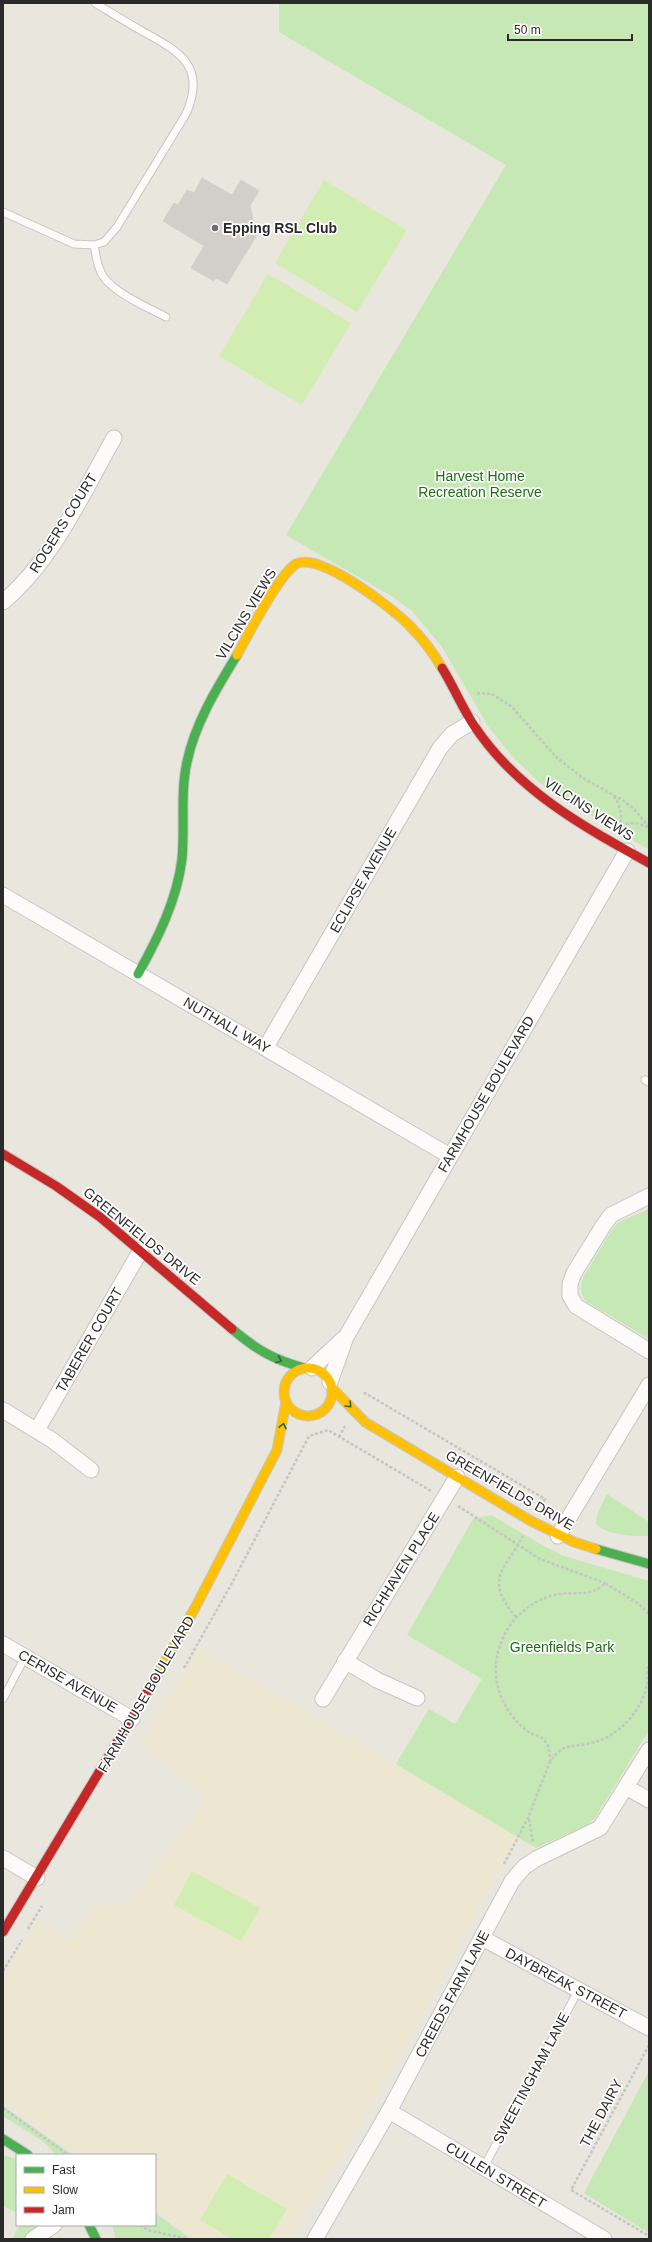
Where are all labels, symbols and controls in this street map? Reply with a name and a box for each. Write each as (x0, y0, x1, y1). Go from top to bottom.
scale bar (508, 16, 632, 42)
text: 50 m (514, 23, 541, 37)
place label: Epping RSL Club (223, 220, 337, 236)
marker: Epping RSL Club (210, 223, 220, 233)
park label: Harvest Home Recreation Reserve (418, 468, 542, 500)
street label: ROGERS COURT (26, 470, 100, 576)
street label: VILCINS VIEWS (212, 566, 280, 662)
street label: VILCINS VIEWS (541, 774, 637, 844)
street label: ECLIPSE AVENUE (326, 825, 400, 935)
street label: NUTHALL WAY (181, 994, 274, 1057)
street label: FARMHOUSE BOULEVARD (435, 1013, 537, 1175)
street label: GREENFIELDS DRIVE (80, 1184, 204, 1288)
street label: TABERER COURT (52, 1284, 126, 1395)
one-way arrow (275, 1355, 283, 1363)
one-way arrow (344, 1400, 352, 1408)
one-way arrow (278, 1423, 286, 1429)
street label: GREENFIELDS DRIVE (443, 1447, 577, 1533)
street label: RICHHAVEN PLACE (359, 1509, 443, 1629)
street label: FARMHOUSE BOULEVARD (95, 1613, 197, 1775)
park label: Greenfields Park (510, 1639, 615, 1655)
street label: CERISE AVENUE (16, 1646, 120, 1716)
street label: CREEDS FARM LANE (412, 1928, 492, 2060)
street label: DAYBREAK STREET (503, 1944, 629, 2022)
street label: SWEETINGHAM LANE (490, 2010, 572, 2146)
street label: THE DAIRY (576, 2076, 626, 2150)
street label: CULLEN STREET (443, 2139, 550, 2212)
legend (16, 2154, 156, 2226)
text: Fast (52, 2163, 76, 2177)
text: Slow (52, 2183, 78, 2197)
text: Jam (52, 2203, 75, 2217)

